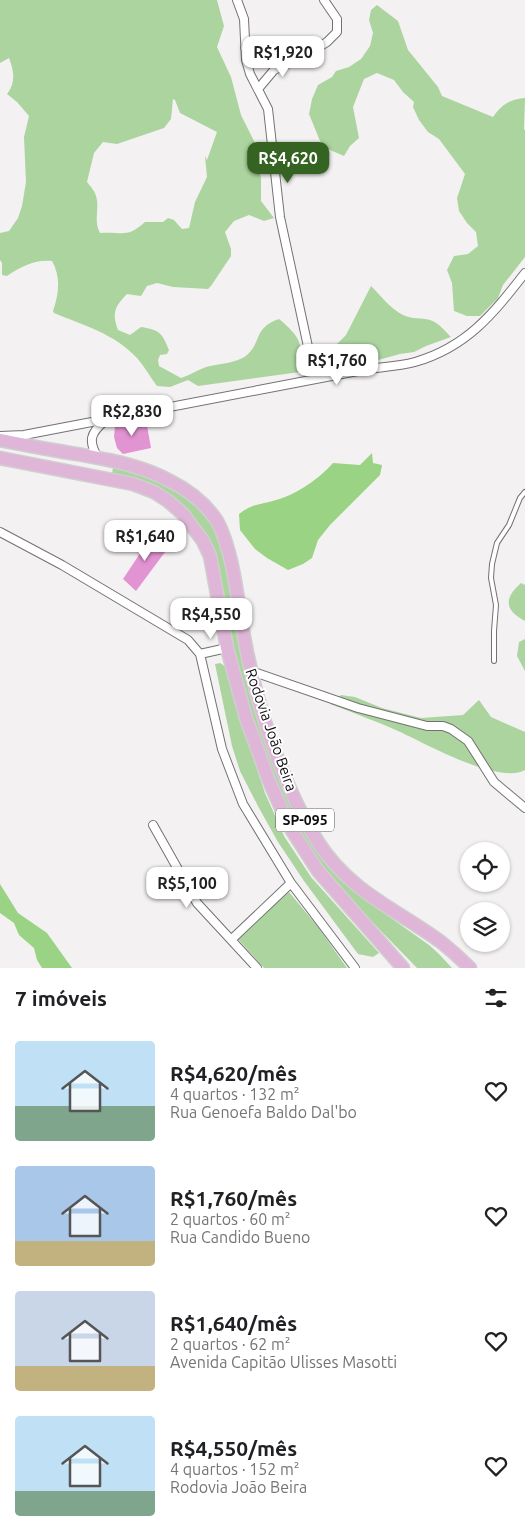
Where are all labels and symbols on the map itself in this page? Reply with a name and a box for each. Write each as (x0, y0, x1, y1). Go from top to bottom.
pin: R$1,920 (237, 36, 329, 78)
pin: R$4,620 (242, 142, 334, 184)
pin: R$1,760 (291, 344, 383, 386)
pin: R$2,830 (86, 394, 178, 437)
pin: R$1,640 (99, 520, 191, 562)
pin: R$4,550 (165, 598, 257, 640)
street label: Rodovia João Beira (242, 666, 300, 793)
road number: SP-095 (276, 808, 334, 832)
pin: R$5,100 (141, 866, 233, 909)

